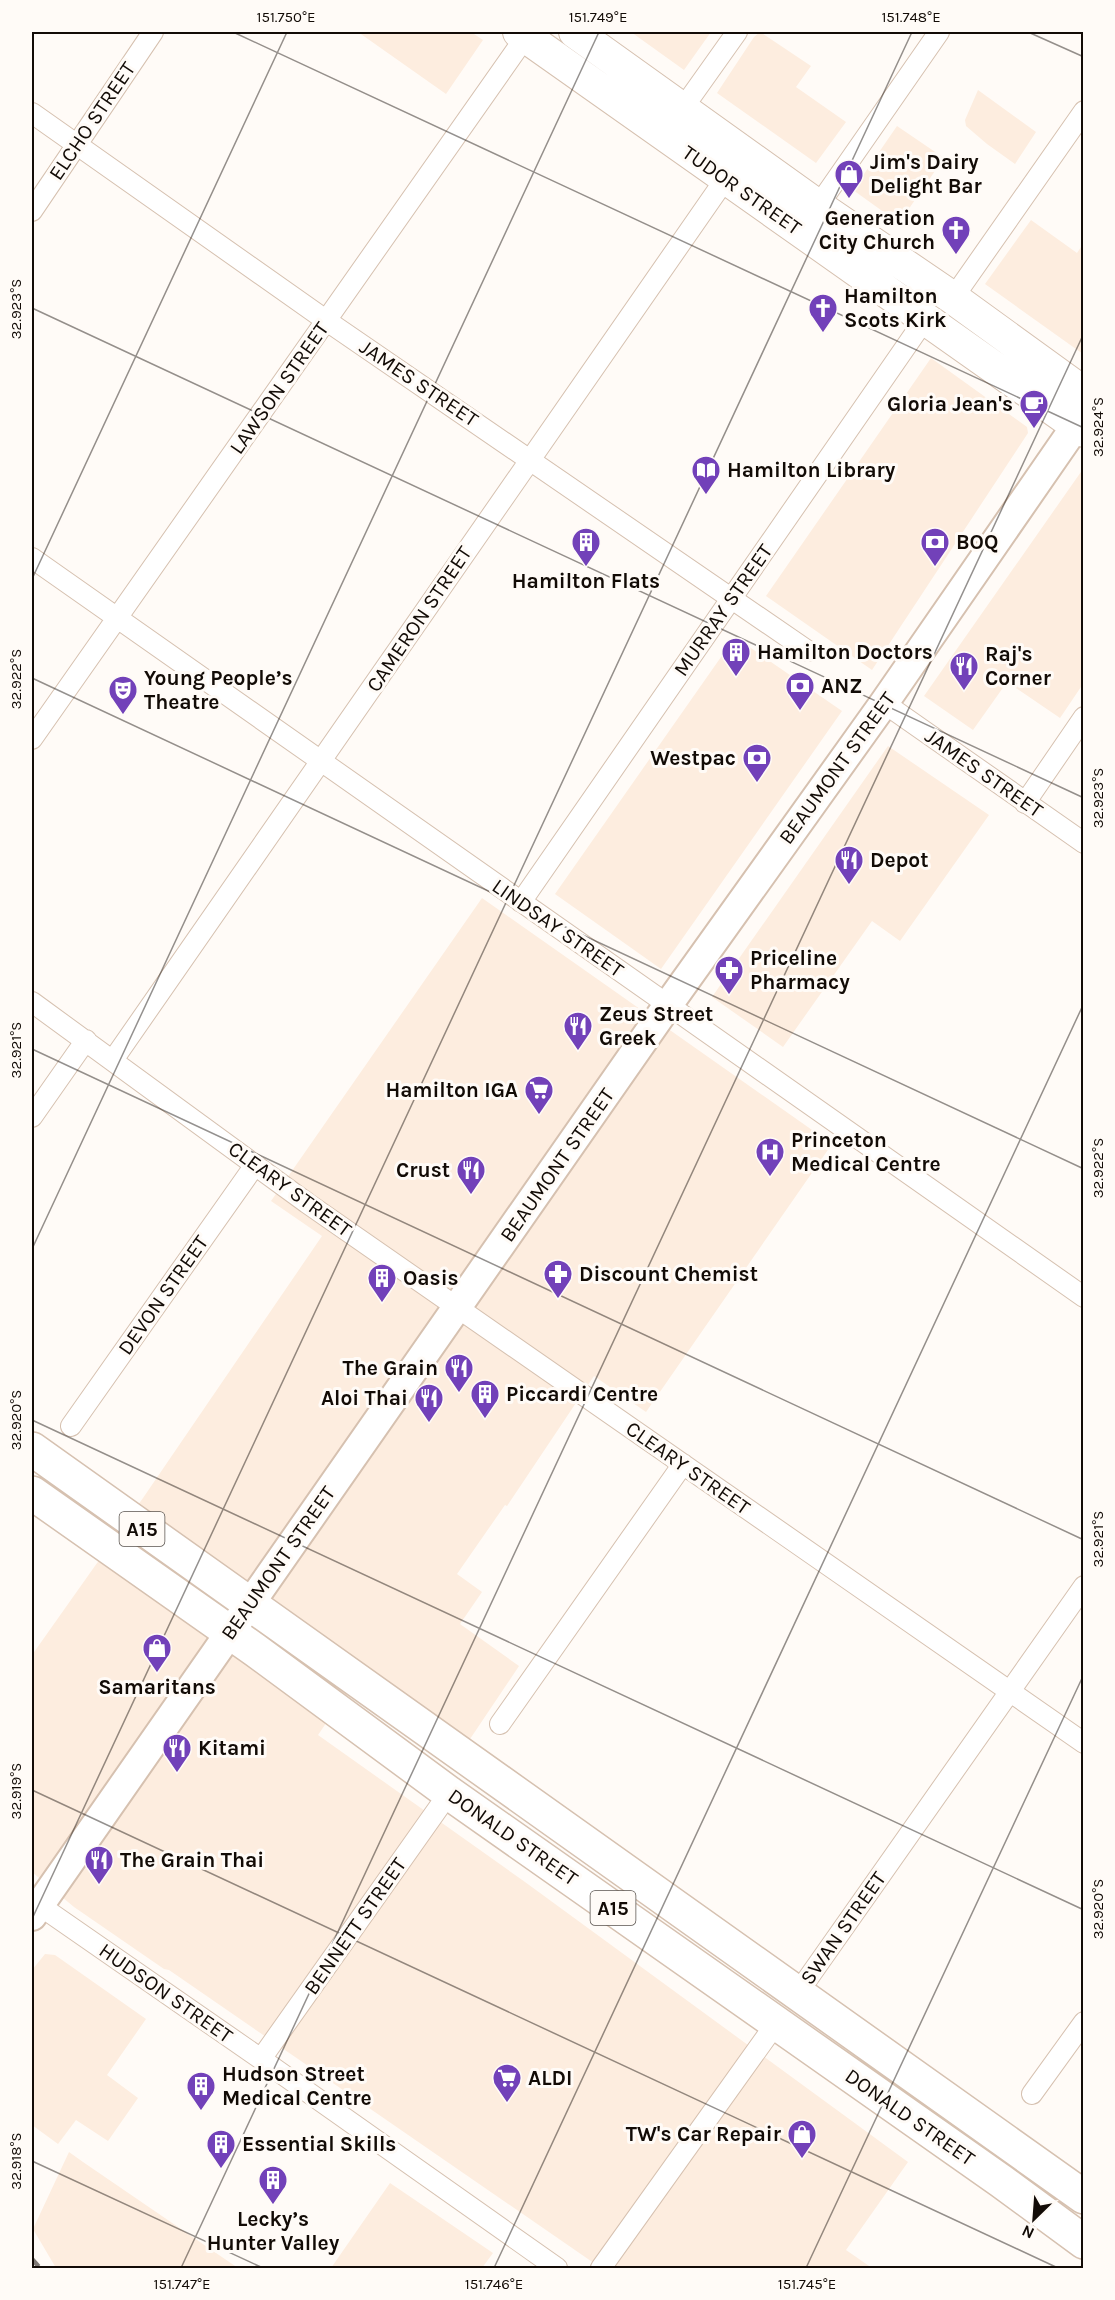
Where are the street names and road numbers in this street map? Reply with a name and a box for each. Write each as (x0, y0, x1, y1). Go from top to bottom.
street label: ELCHO STREET (44, 57, 141, 185)
street label: TUDOR STREET (678, 140, 806, 240)
street label: LAWSON STREET (224, 317, 334, 459)
street label: JAMES STREET (355, 334, 483, 432)
street label: MURRAY STREET (669, 539, 778, 681)
street label: CAMERON STREET (361, 541, 477, 696)
street label: BEAUMONT STREET (774, 687, 900, 849)
street label: JAMES STREET (921, 724, 1048, 823)
street label: LINDSAY STREET (488, 874, 629, 983)
street label: BEAUMONT STREET (495, 1083, 619, 1246)
street label: CLEARY STREET (224, 1136, 357, 1242)
street label: DEVON STREET (113, 1230, 213, 1359)
street label: CLEARY STREET (621, 1416, 755, 1520)
street label: BEAUMONT STREET (216, 1481, 340, 1644)
road number: A15 (120, 1512, 164, 1546)
street label: DONALD STREET (444, 1783, 583, 1891)
street label: BENNETT STREET (299, 1853, 411, 1999)
street label: SWAN STREET (795, 1866, 891, 1989)
road number: A15 (590, 1891, 636, 1925)
street label: HUDSON STREET (95, 1938, 238, 2048)
street label: DONALD STREET (841, 2063, 980, 2171)

